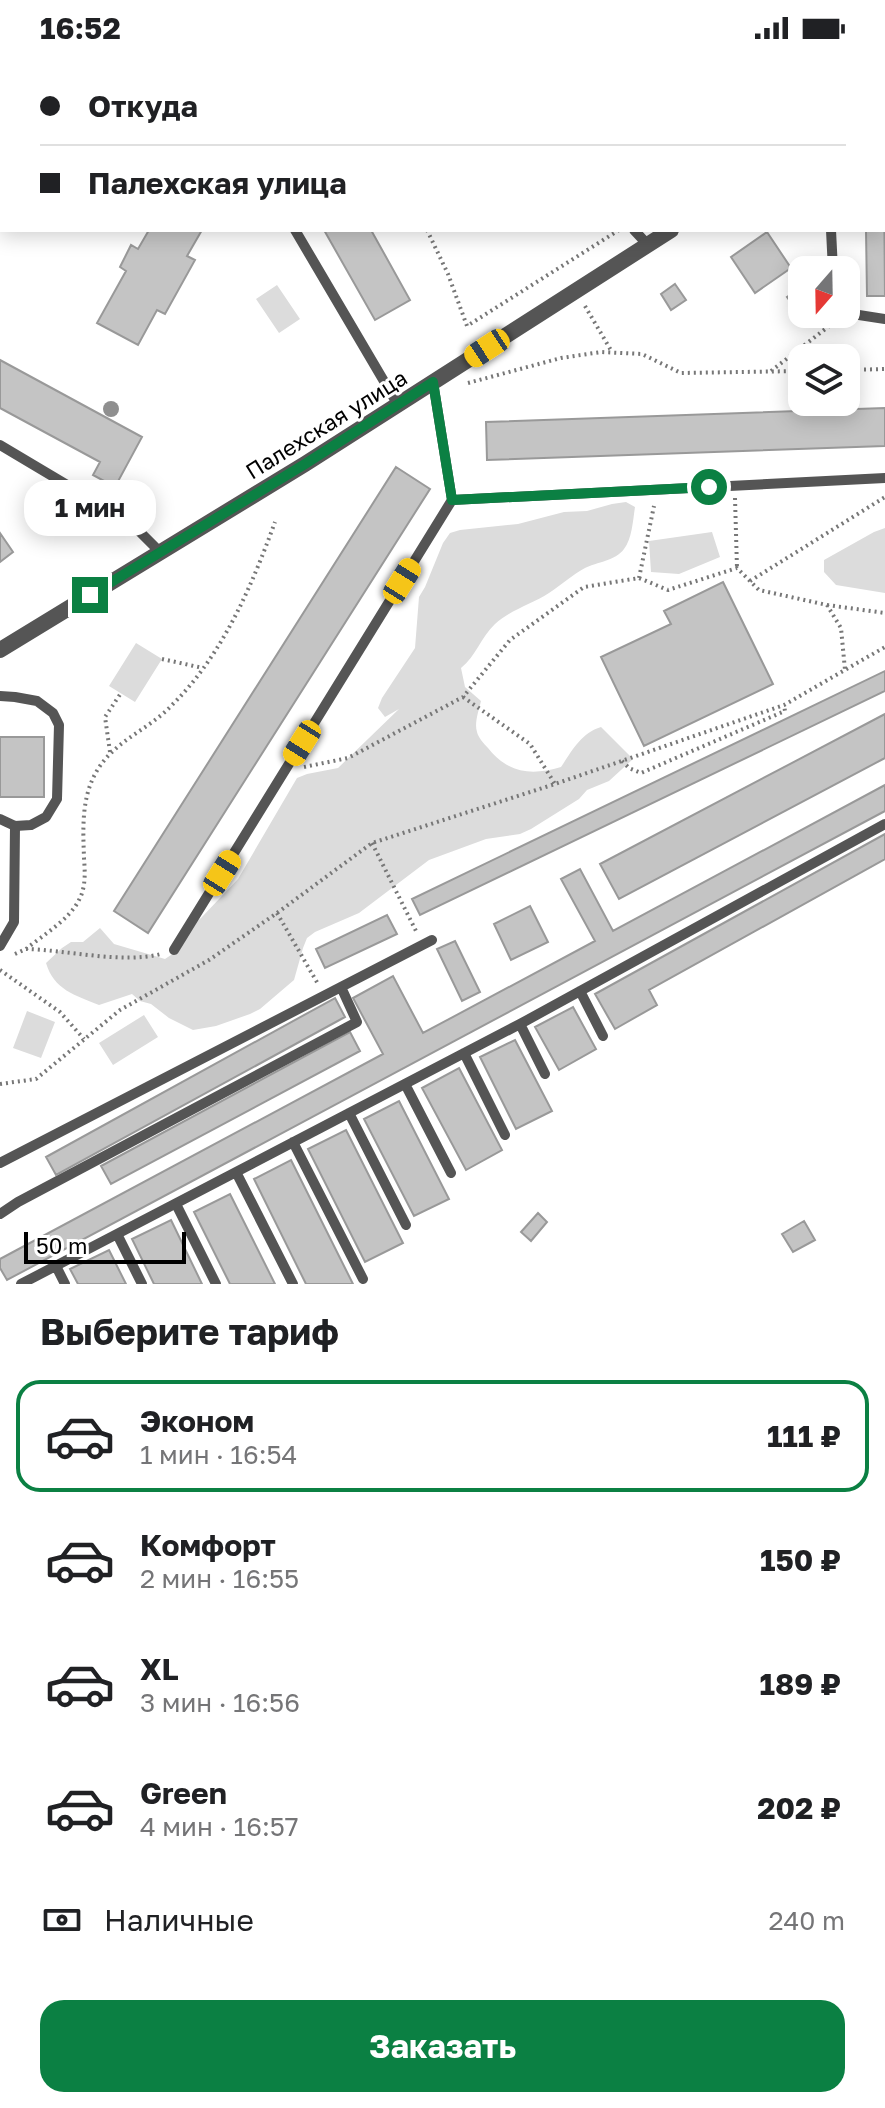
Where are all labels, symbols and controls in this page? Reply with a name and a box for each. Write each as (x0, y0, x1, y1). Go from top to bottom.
text: 16:52 (40, 10, 121, 46)
text: Откуда (88, 88, 198, 124)
text: Палехская улица (88, 165, 347, 201)
north arrow (788, 256, 860, 328)
map controls (788, 256, 860, 416)
car (460, 325, 514, 371)
button: layers (788, 344, 860, 416)
street label: Палехская улица (240, 363, 412, 485)
route start (691, 469, 727, 505)
callout: 1 мин (24, 479, 156, 535)
text: 1 мин (55, 492, 125, 523)
car (379, 554, 425, 608)
route end (72, 577, 108, 613)
car (279, 716, 325, 770)
car (199, 846, 245, 900)
scale bar (24, 1228, 186, 1264)
text: 50 m (36, 1232, 87, 1259)
text: Выберите тариф (40, 1310, 339, 1353)
icon: car (44, 1400, 116, 1472)
text: Эконом (140, 1403, 254, 1439)
text: 111 ₽ (767, 1418, 841, 1454)
text: 1 мин · 16:54 (140, 1439, 297, 1470)
icon: car (44, 1524, 116, 1596)
text: Комфорт (140, 1527, 276, 1563)
text: 150 ₽ (760, 1542, 841, 1578)
text: 2 мин · 16:55 (140, 1563, 299, 1594)
icon: car (44, 1648, 116, 1720)
text: XL (140, 1651, 179, 1687)
text: 189 ₽ (760, 1666, 841, 1702)
text: 3 мин · 16:56 (140, 1687, 300, 1718)
icon: car (44, 1772, 116, 1844)
text: Green (140, 1775, 227, 1811)
text: 202 ₽ (757, 1790, 841, 1826)
text: 4 мин · 16:57 (140, 1811, 299, 1842)
icon: cash (40, 1898, 84, 1942)
text: Наличные (104, 1902, 254, 1938)
text: 240 m (768, 1905, 845, 1936)
button: Заказать (40, 2000, 845, 2092)

